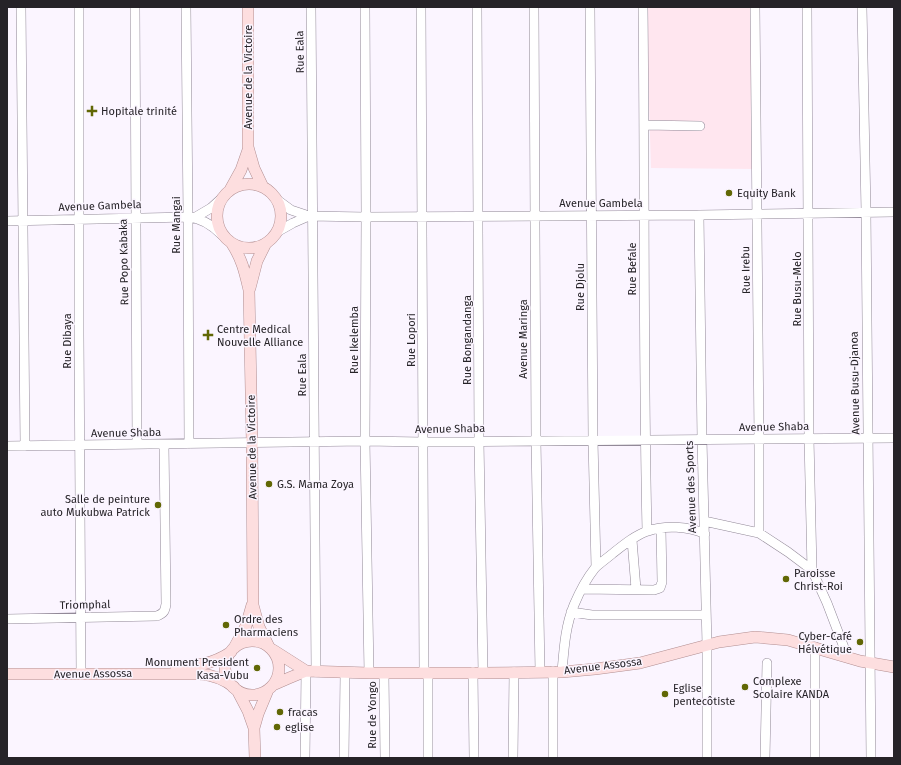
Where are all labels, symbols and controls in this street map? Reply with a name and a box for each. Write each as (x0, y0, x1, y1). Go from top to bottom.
street label: Avenue de la Victoire (242, 25, 255, 129)
street label: Rue Eala (293, 31, 307, 73)
marker: Hopitale trinité (86, 105, 98, 117)
place label: Hopitale trinité (101, 105, 177, 118)
place label: Equity Bank (737, 187, 796, 200)
marker: Equity Bank (724, 188, 734, 198)
street label: Rue Mangai (170, 196, 183, 254)
street label: Avenue Gambela (559, 197, 643, 210)
street label: Avenue Gambela (58, 198, 142, 214)
street label: Rue Popo Kabaka (117, 219, 131, 305)
street label: Rue Befale (626, 242, 639, 296)
street label: Rue Irebu (739, 246, 753, 294)
street label: Rue Busu-Melo (791, 251, 804, 327)
street label: Rue Djolu (574, 263, 587, 311)
street label: Rue Bongandanga (461, 295, 474, 385)
street label: Avenue Maringa (517, 299, 530, 379)
street label: Rue Ikelemba (348, 306, 361, 374)
street label: Rue Dibaya (61, 313, 74, 369)
street label: Rue Lopori (405, 313, 418, 367)
place label: Centre Medical Nouvelle Alliance (217, 323, 303, 349)
marker: Centre Medical Nouvelle Alliance (202, 329, 214, 341)
street label: Avenue Busu-Djanoa (848, 331, 862, 435)
street label: Rue Eala (296, 354, 309, 396)
street label: Avenue de la Victoire (245, 395, 259, 499)
street label: Avenue Shaba (739, 420, 809, 434)
street label: Avenue Shaba (415, 422, 485, 436)
street label: Avenue Shaba (91, 426, 161, 440)
street label: Avenue des Sports (683, 441, 699, 533)
place label: G.S. Mama Zoya (277, 478, 354, 491)
marker: G.S. Mama Zoya (264, 479, 274, 489)
place label: Salle de peinture auto Mukubwa Patrick (40, 493, 150, 519)
marker: Salle de peinture auto Mukubwa Patrick (153, 500, 163, 510)
place label: Paroisse Christ-Roi (794, 567, 843, 593)
marker: Paroisse Christ-Roi (781, 574, 791, 584)
street label: Triomphal (60, 598, 110, 612)
place label: Ordre des Pharmaciens (234, 613, 298, 639)
marker: Ordre des Pharmaciens (221, 620, 231, 630)
place label: Cyber-Café Hélvétique (798, 630, 852, 656)
marker: Cyber-Café Hélvétique (855, 637, 865, 647)
street label: Avenue Assossa (563, 655, 643, 677)
place label: Monument President Kasa-Vubu (145, 656, 249, 682)
marker: Monument President Kasa-Vubu (252, 663, 262, 673)
street label: Avenue Assossa (54, 667, 132, 681)
place label: Complexe Scolaire KANDA (753, 675, 830, 701)
street label: Rue de Yongo (366, 681, 379, 749)
place label: Eglise pentecôtiste (673, 682, 735, 708)
marker: Complexe Scolaire KANDA (740, 682, 750, 692)
marker: Eglise pentecôtiste (660, 689, 670, 699)
place label: fracas (288, 706, 318, 719)
marker: fracas (275, 707, 285, 717)
place label: eglise (285, 721, 314, 734)
marker: eglise (272, 722, 282, 732)

